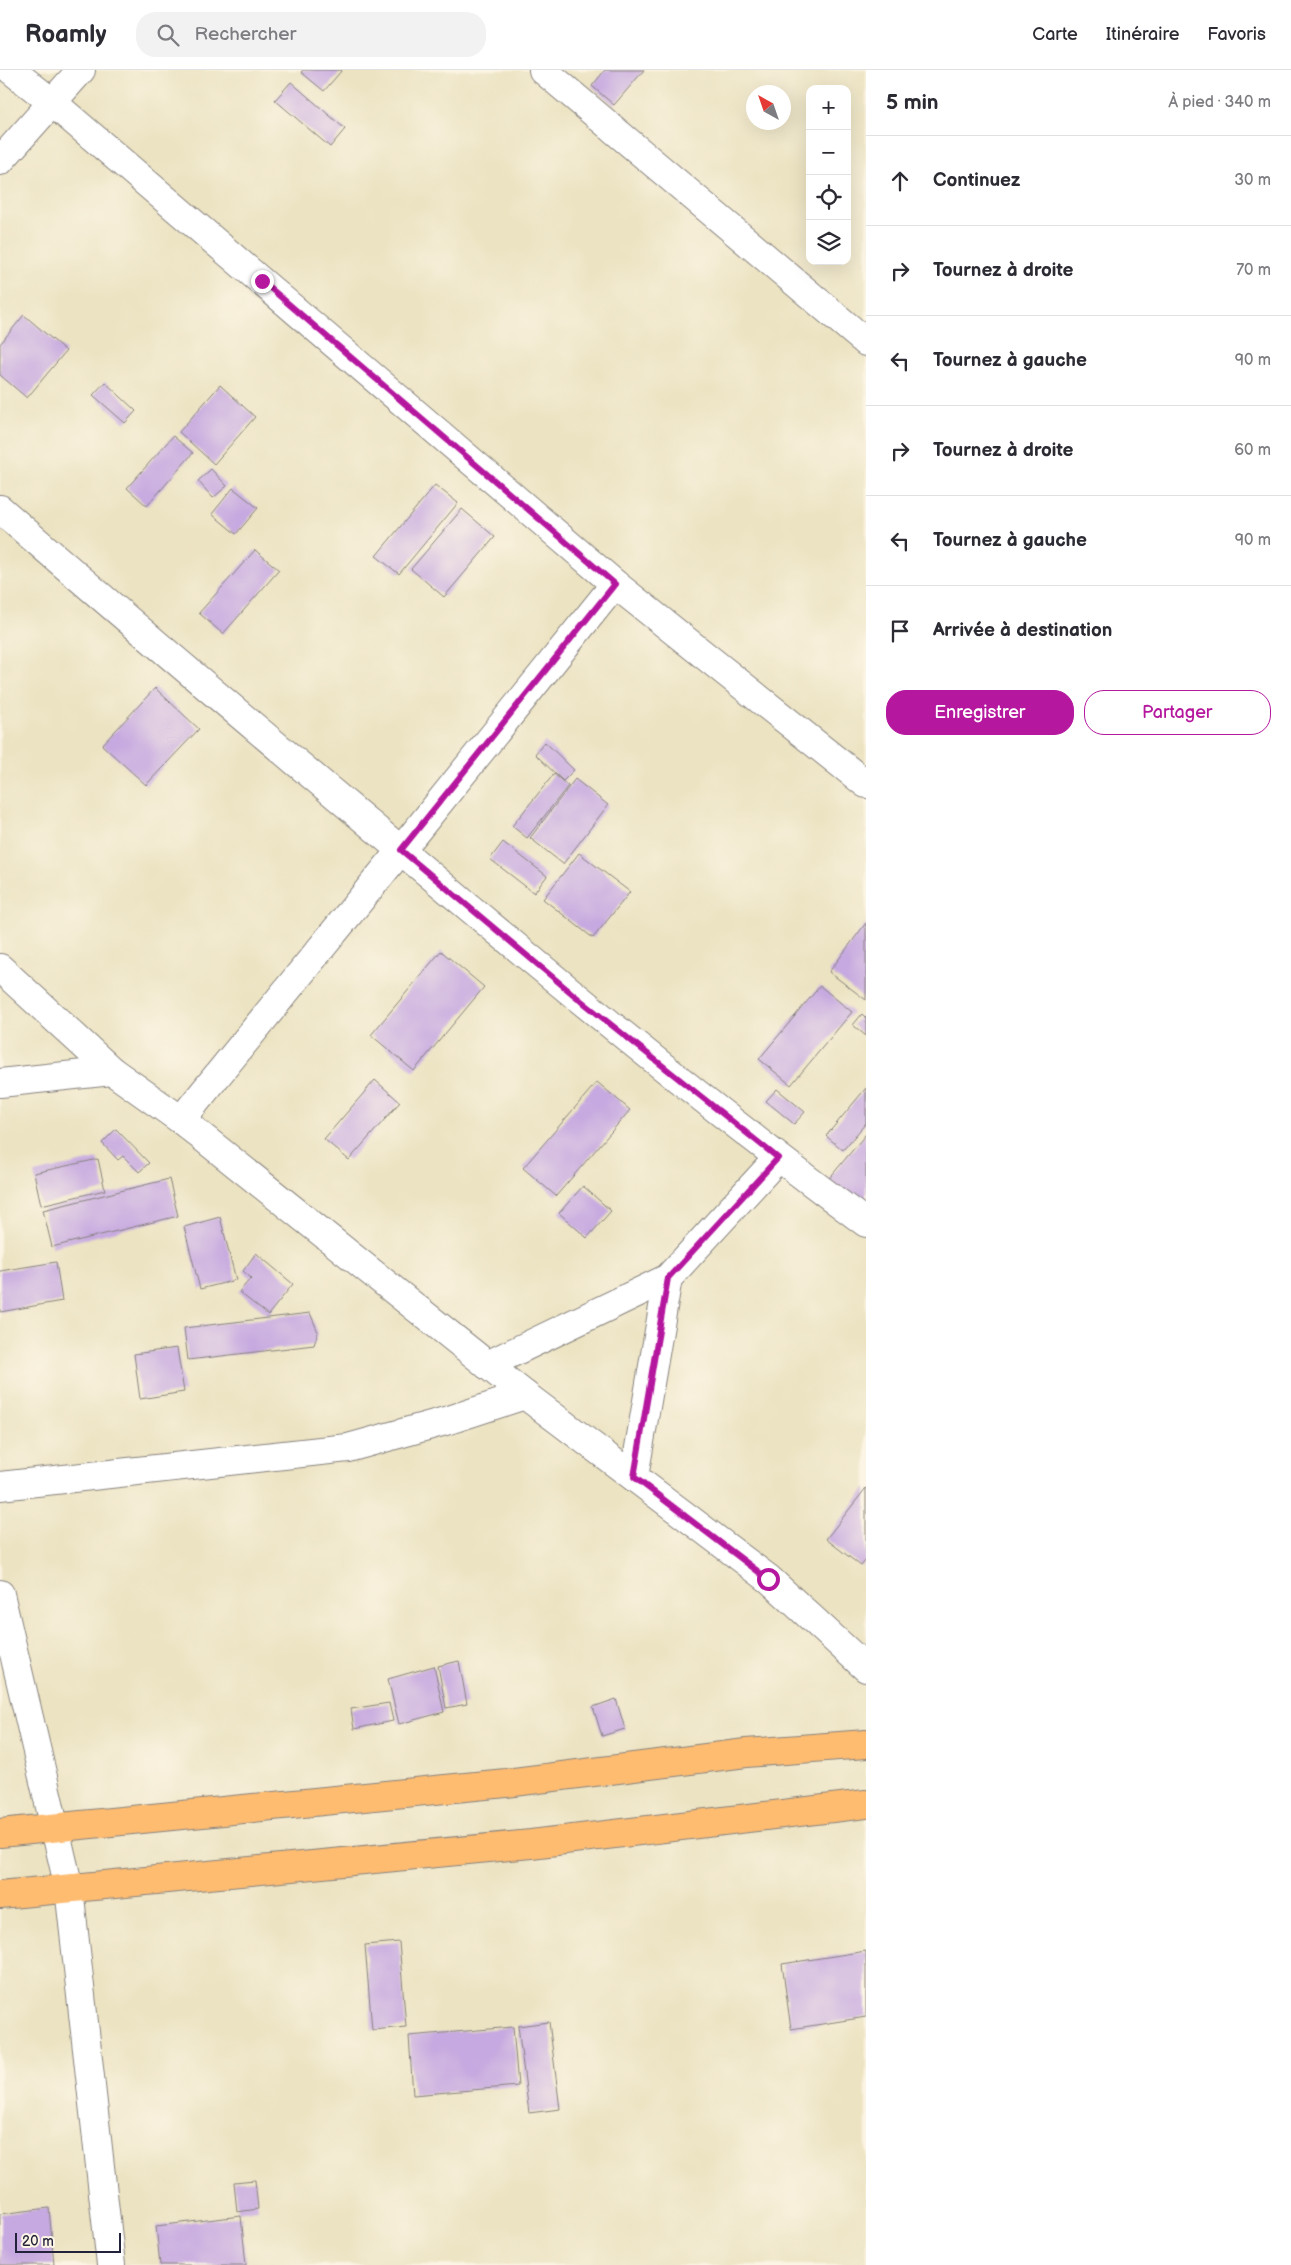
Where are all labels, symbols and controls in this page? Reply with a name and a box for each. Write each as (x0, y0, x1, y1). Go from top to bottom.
search box (136, 12, 486, 57)
text: Roamly (25, 20, 106, 49)
icon: search (154, 21, 182, 49)
text: Rechercher (194, 23, 296, 46)
text: Carte (1032, 24, 1078, 45)
text: Itinéraire (1106, 24, 1179, 45)
text: Favoris (1207, 24, 1266, 45)
north arrow (746, 85, 791, 130)
map controls (806, 85, 851, 265)
button: + (806, 85, 851, 130)
text: 5 min (886, 90, 939, 115)
text: À pied · 340 m (1168, 93, 1271, 112)
button: − (806, 130, 851, 175)
icon: ahead (886, 167, 914, 195)
text: Continuez (933, 169, 1020, 192)
text: 30 m (1234, 171, 1271, 190)
button: locate (806, 175, 851, 220)
button: layers (806, 220, 851, 265)
icon: right (886, 257, 914, 285)
text: Tournez à droite (933, 259, 1074, 282)
text: 70 m (1236, 261, 1271, 280)
route end (251, 270, 274, 293)
icon: left (886, 347, 914, 375)
text: Tournez à gauche (933, 349, 1087, 372)
text: 90 m (1235, 351, 1271, 370)
icon: right (886, 437, 914, 465)
text: Tournez à droite (933, 439, 1074, 462)
text: 60 m (1234, 441, 1271, 460)
icon: left (886, 527, 914, 555)
text: Tournez à gauche (933, 529, 1087, 552)
text: 90 m (1235, 531, 1271, 550)
icon: arrive (886, 617, 914, 645)
text: Arrivée à destination (933, 619, 1112, 642)
button: Enregistrer (886, 690, 1074, 735)
button: Partager (1084, 690, 1271, 735)
route start (757, 1568, 780, 1591)
scale bar (15, 2230, 121, 2253)
text: 20 m (22, 2233, 54, 2250)

